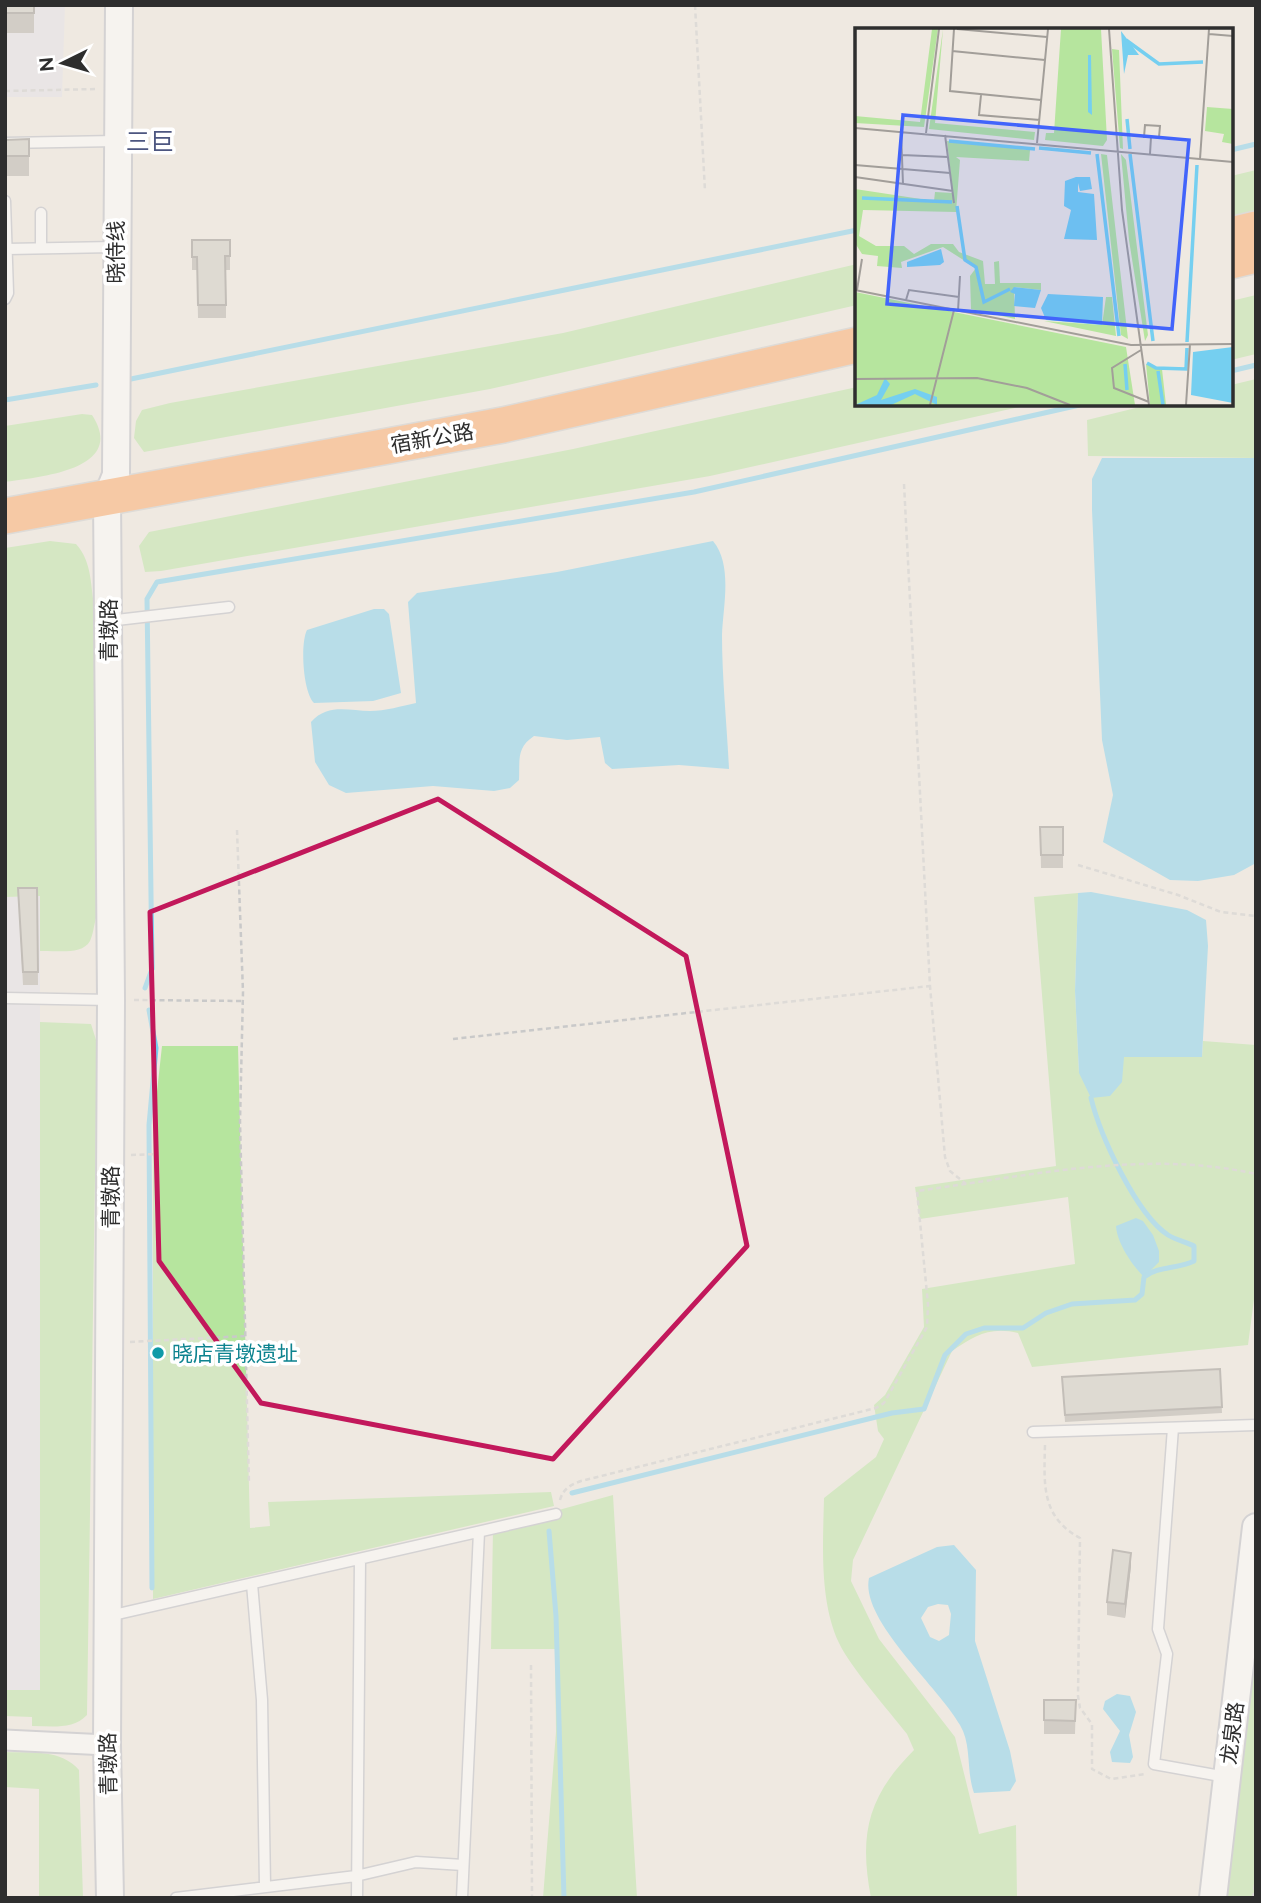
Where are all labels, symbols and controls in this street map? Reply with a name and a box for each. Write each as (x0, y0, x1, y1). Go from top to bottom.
north arrow (28, 28, 98, 98)
inset map (855, 28, 1233, 406)
text: N (34, 56, 58, 73)
district label: 三巨 (126, 127, 174, 156)
street label: 晓侍线 (103, 221, 128, 284)
street label: 宿新公路 (388, 418, 476, 458)
street label: 青墩路 (96, 599, 121, 662)
street label: 青墩路 (98, 1166, 123, 1229)
place label: 晓店青墩遗址 (172, 1341, 298, 1366)
marker: 晓店青墩遗址 (150, 1345, 166, 1361)
street label: 龙泉路 (1216, 1700, 1248, 1766)
street label: 青墩路 (95, 1732, 121, 1796)

